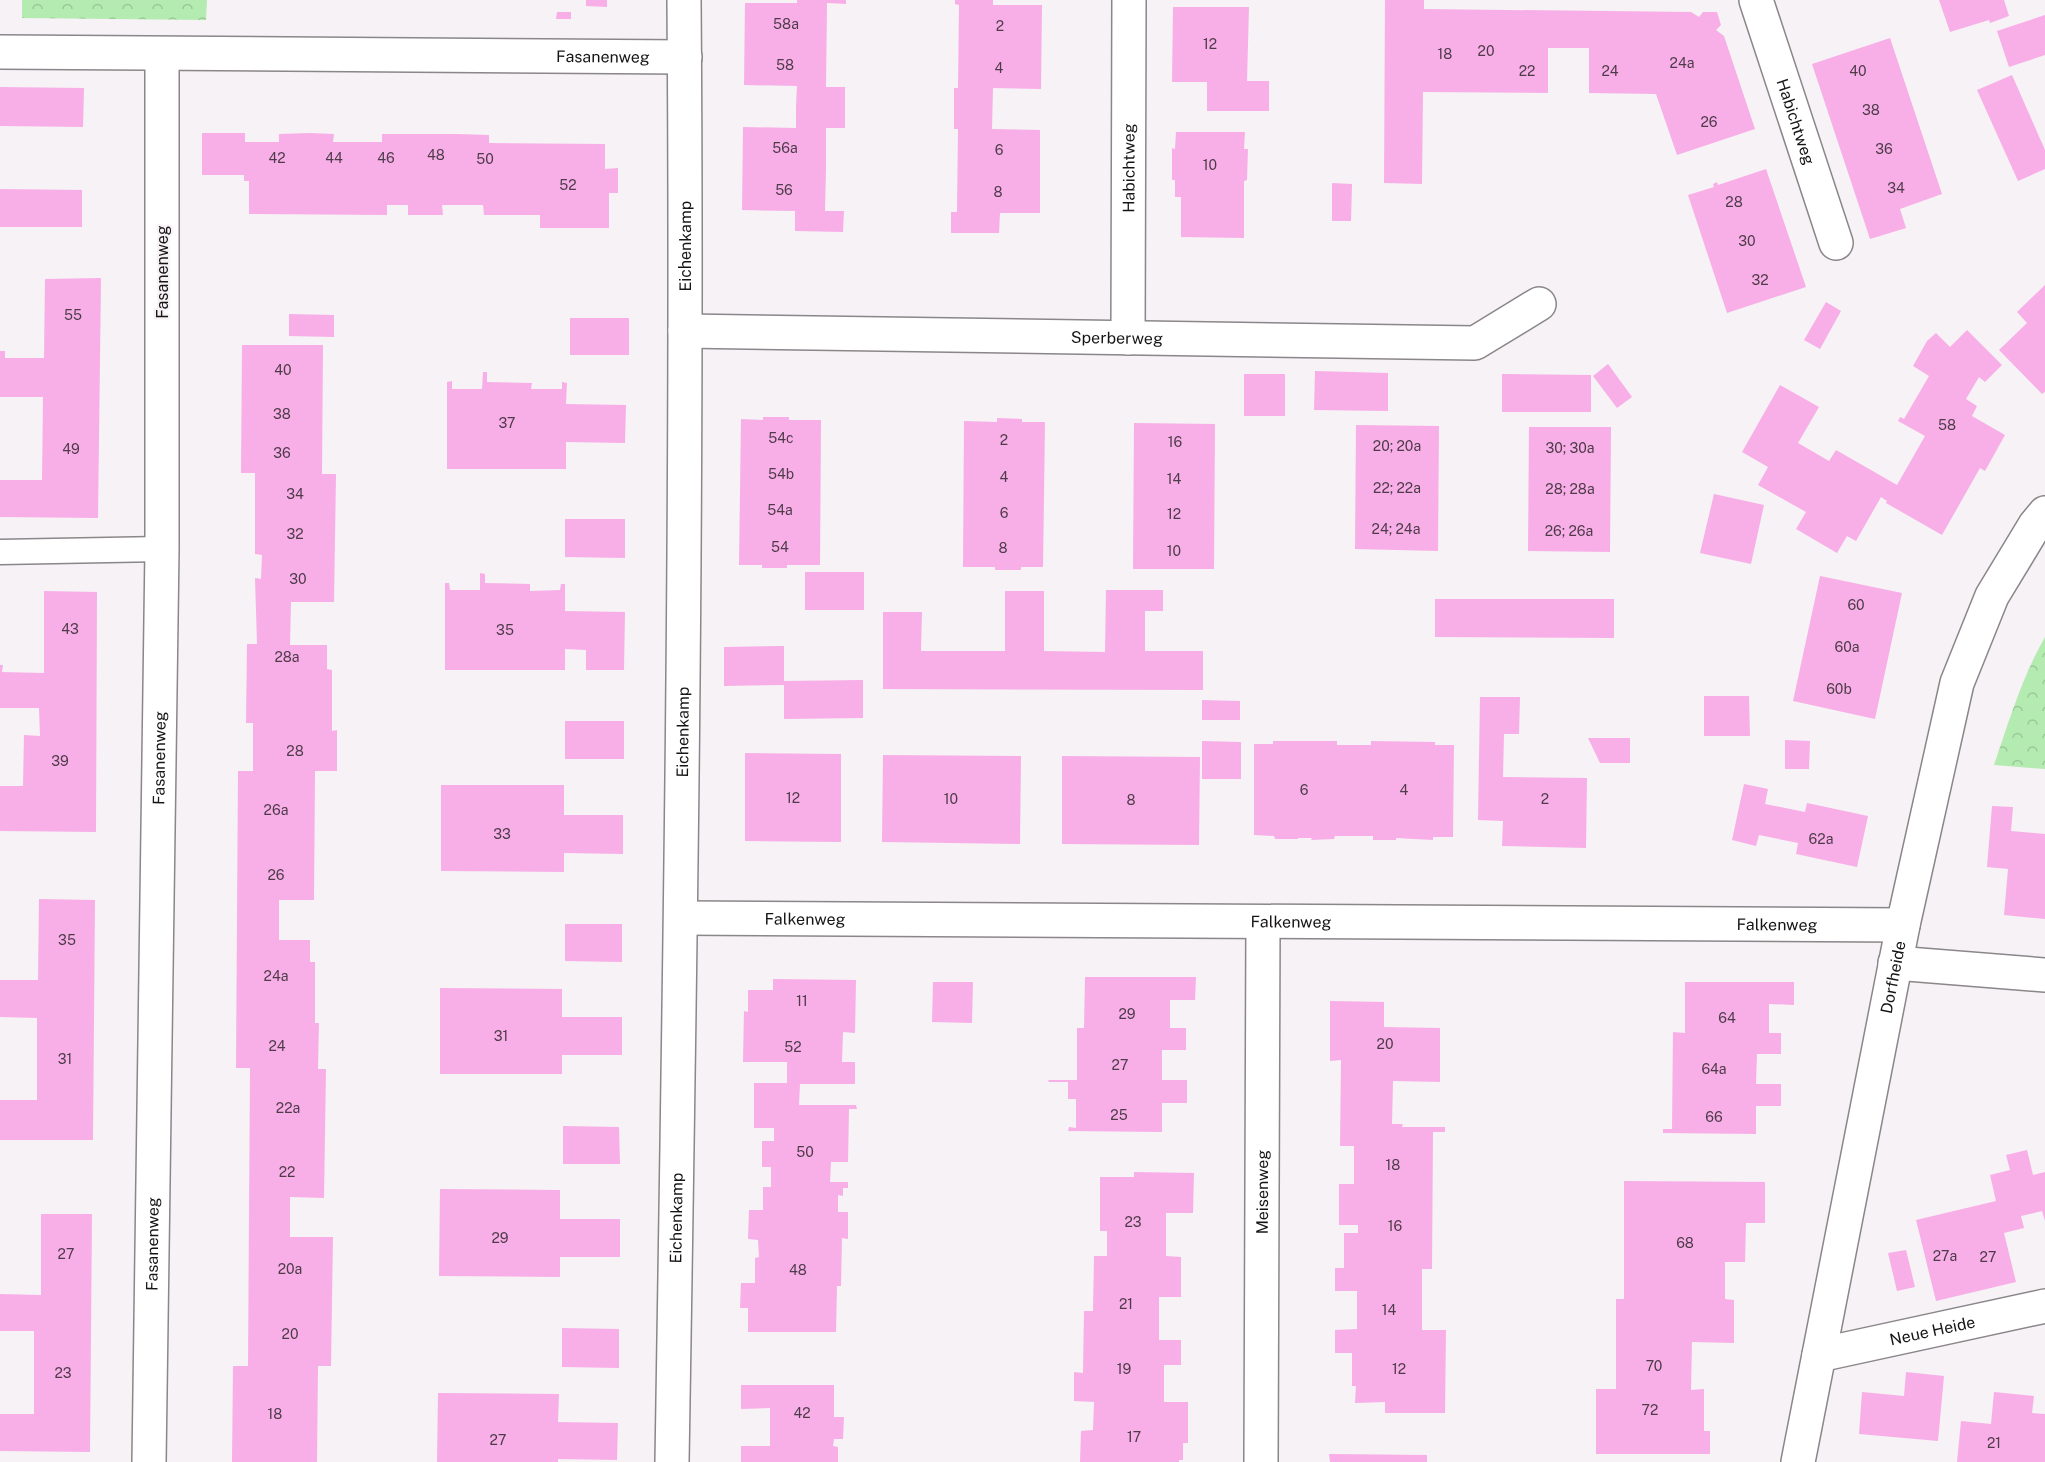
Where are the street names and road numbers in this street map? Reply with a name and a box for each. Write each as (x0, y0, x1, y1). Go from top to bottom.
street label: Fasanenweg (556, 47, 650, 66)
street label: Habichtweg (1773, 76, 1819, 167)
street label: Habichtweg (1119, 123, 1138, 213)
street label: Eichenkamp (676, 201, 695, 292)
street label: Fasanenweg (153, 225, 172, 319)
street label: Sperberweg (1071, 327, 1163, 348)
street label: Eichenkamp (673, 687, 692, 778)
street label: Fasanenweg (149, 711, 169, 805)
street label: Falkenweg (764, 909, 846, 928)
street label: Falkenweg (1250, 912, 1332, 931)
street label: Falkenweg (1736, 915, 1818, 934)
street label: Dorfheide (1876, 939, 1909, 1015)
street label: Meisenweg (1252, 1150, 1272, 1234)
street label: Eichenkamp (666, 1172, 686, 1264)
street label: Fasanenweg (142, 1197, 162, 1291)
street label: Neue Heide (1888, 1312, 1977, 1349)

